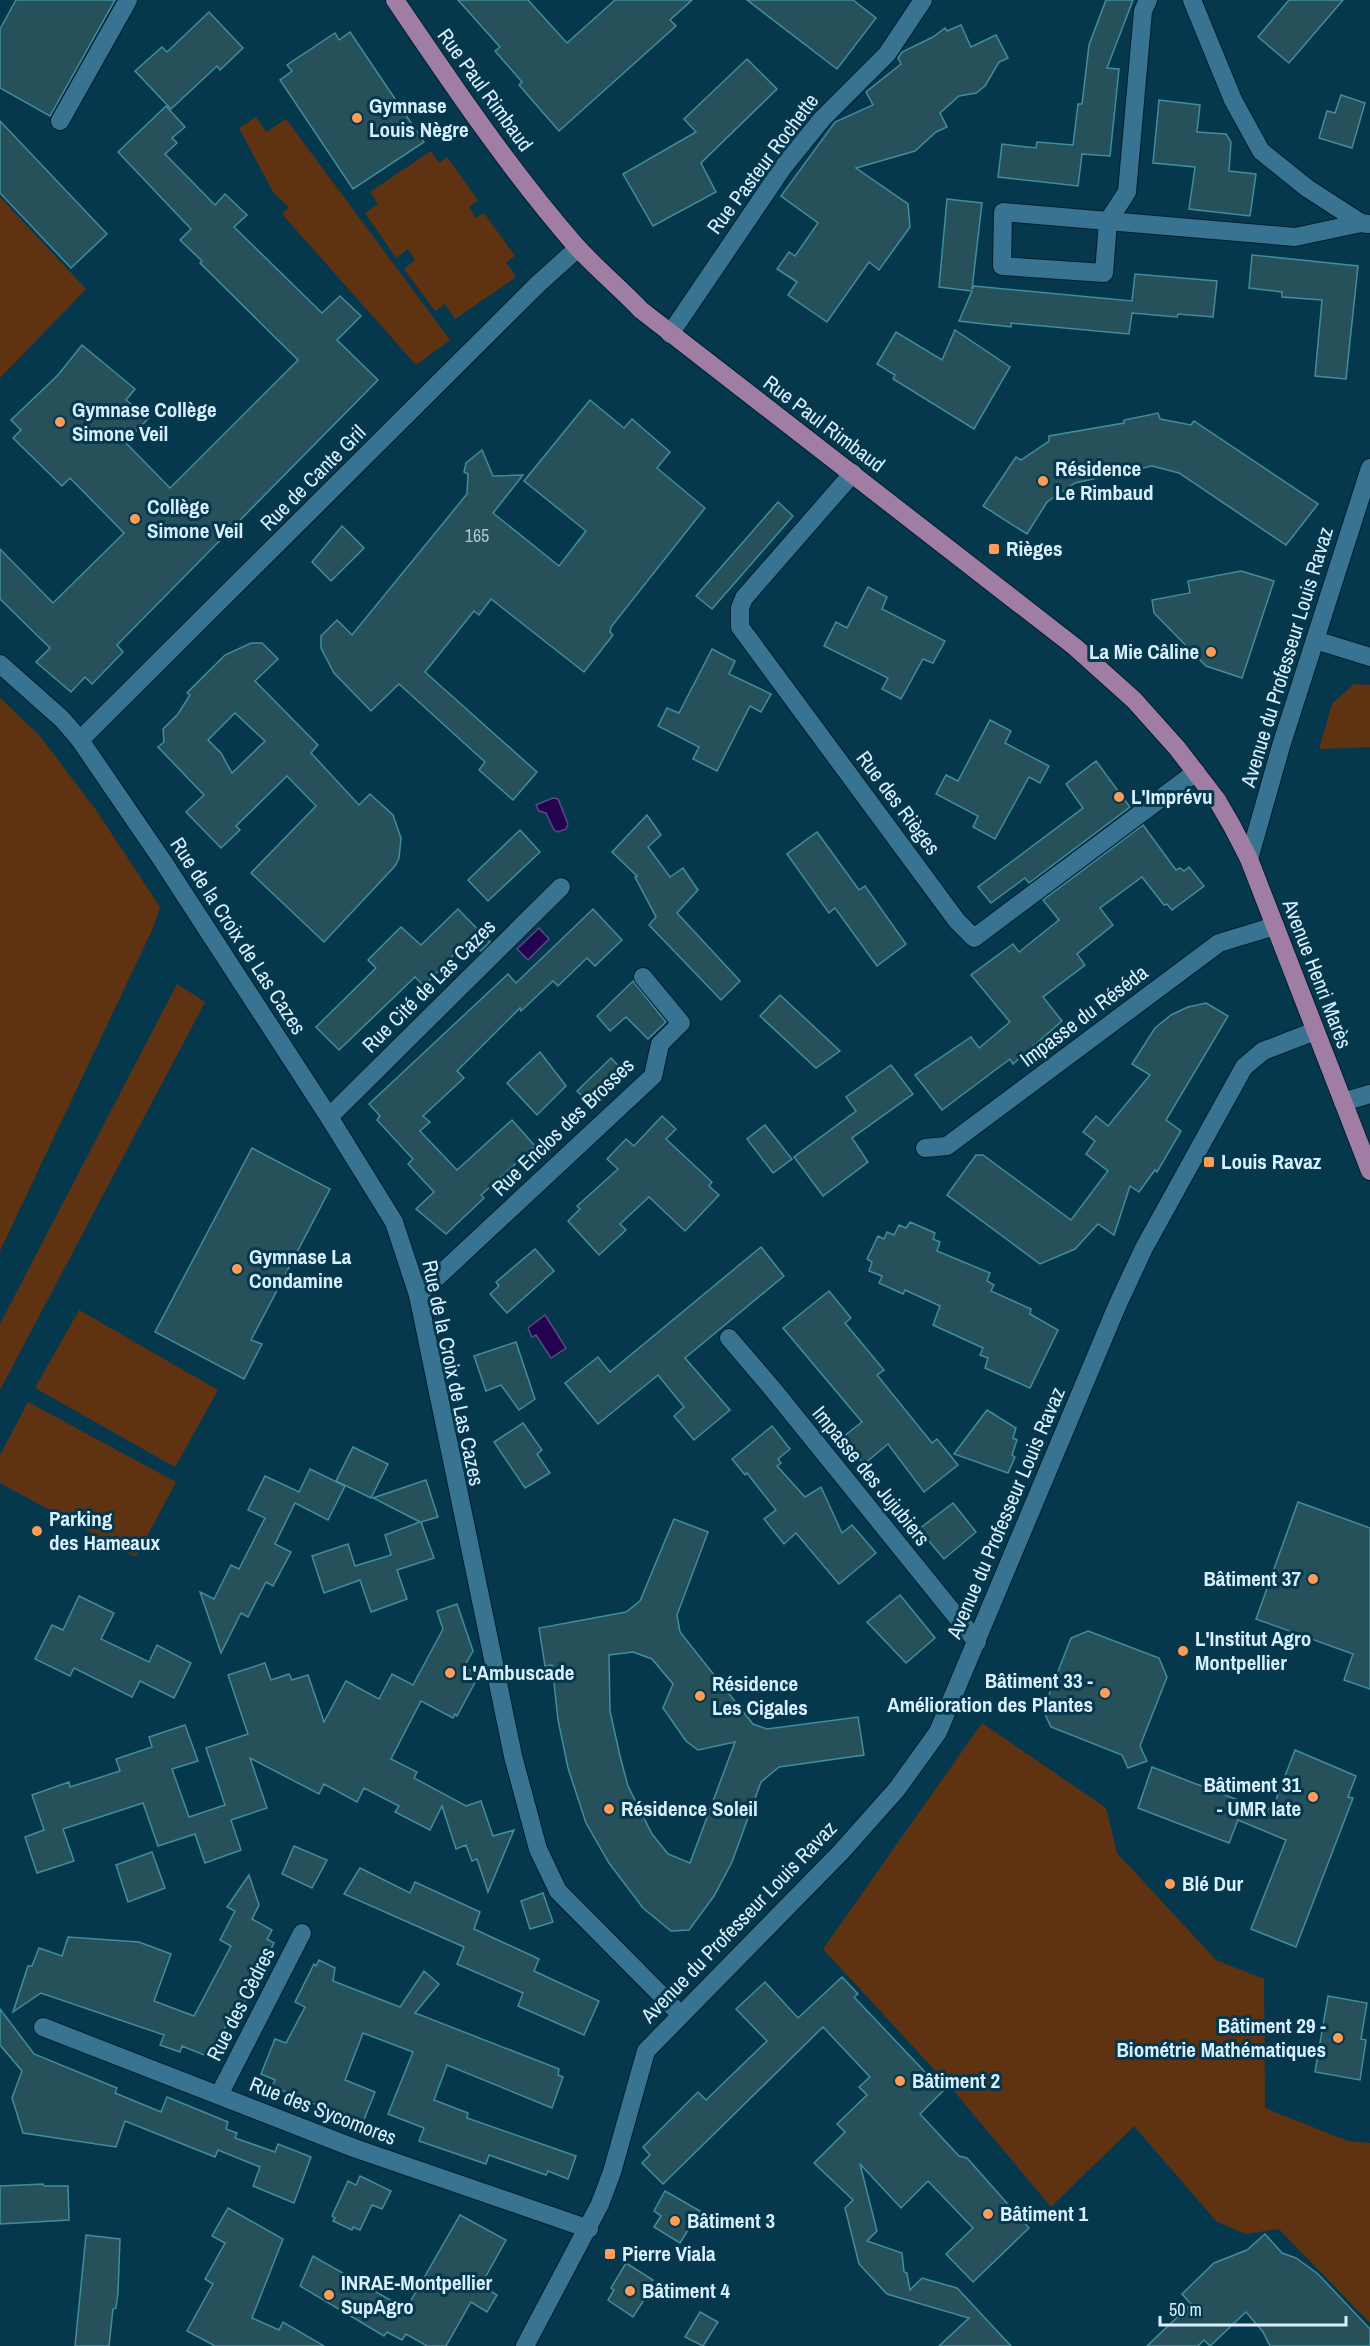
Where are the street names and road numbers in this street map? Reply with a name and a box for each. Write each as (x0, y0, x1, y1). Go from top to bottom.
street label: Rue Paul Rimbaud (431, 22, 540, 157)
street label: Rue Pasteur Rochette (700, 87, 825, 240)
street label: Rue Paul Rimbaud (757, 368, 891, 479)
street label: Rue de Cante Gril (253, 418, 372, 537)
street label: Avenue du Professeur Louis Ravaz (1233, 523, 1340, 791)
street label: Rue des Rièges (850, 745, 947, 861)
street label: Rue de la Croix de Las Cazes (164, 832, 313, 1040)
street label: Avenue Henri Marès (1275, 894, 1359, 1053)
street label: Rue Cité de Las Cazes (355, 912, 502, 1059)
street label: Impasse du Réséda (1014, 958, 1154, 1073)
street label: Rue Enclos des Brosses (485, 1051, 640, 1202)
street label: Rue de la Croix de Las Cazes (415, 1258, 492, 1488)
street label: Avenue du Professeur Louis Ravaz (939, 1382, 1072, 1644)
street label: Impasse des Jujubiers (806, 1400, 937, 1552)
street label: Avenue du Professeur Louis Ravaz (634, 1814, 843, 2030)
street label: Rue des Cèdres (199, 1942, 282, 2066)
street label: Rue des Sycomores (246, 2069, 401, 2152)

